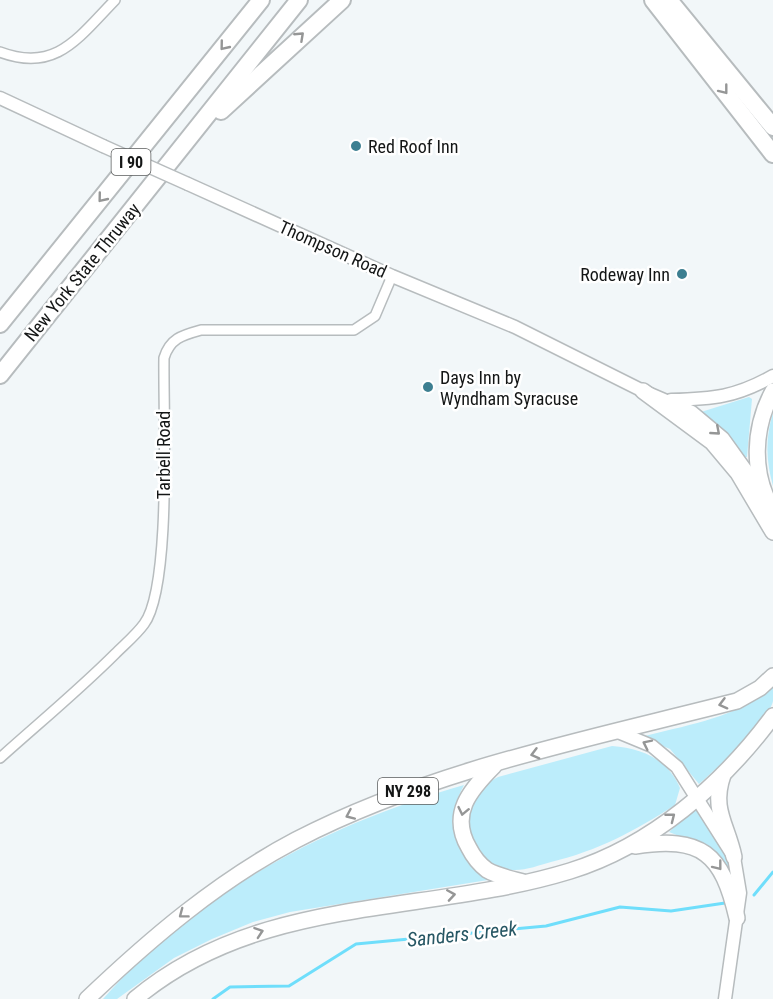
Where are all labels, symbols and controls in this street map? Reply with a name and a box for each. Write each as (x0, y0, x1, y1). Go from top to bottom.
one-way arrow (293, 33, 304, 44)
one-way arrow (221, 39, 232, 50)
one-way arrow (716, 84, 727, 95)
place label: Red Roof Inn (368, 136, 458, 157)
marker: Red Roof Inn (349, 139, 363, 153)
road number: I 90 (112, 149, 150, 175)
one-way arrow (99, 191, 110, 202)
street label: New York State Thruway (20, 198, 145, 345)
street label: Thompson Road (276, 216, 390, 282)
place label: Rodeway Inn (580, 264, 670, 285)
marker: Rodeway Inn (675, 267, 689, 281)
place label: Days Inn by Wyndham Syracuse (440, 367, 578, 409)
marker: Days Inn by Wyndham Syracuse (421, 380, 435, 394)
street label: Tarbell Road (153, 411, 174, 499)
one-way arrow (709, 424, 720, 435)
one-way arrow (718, 697, 728, 710)
one-way arrow (642, 740, 653, 752)
one-way arrow (530, 747, 540, 759)
road number: NY 298 (378, 778, 438, 804)
one-way arrow (457, 806, 470, 816)
one-way arrow (345, 808, 356, 820)
one-way arrow (664, 814, 675, 825)
one-way arrow (710, 859, 721, 870)
one-way arrow (446, 890, 455, 902)
one-way arrow (178, 907, 189, 918)
water label: Sanders Creek (406, 916, 519, 952)
one-way arrow (253, 926, 264, 939)

